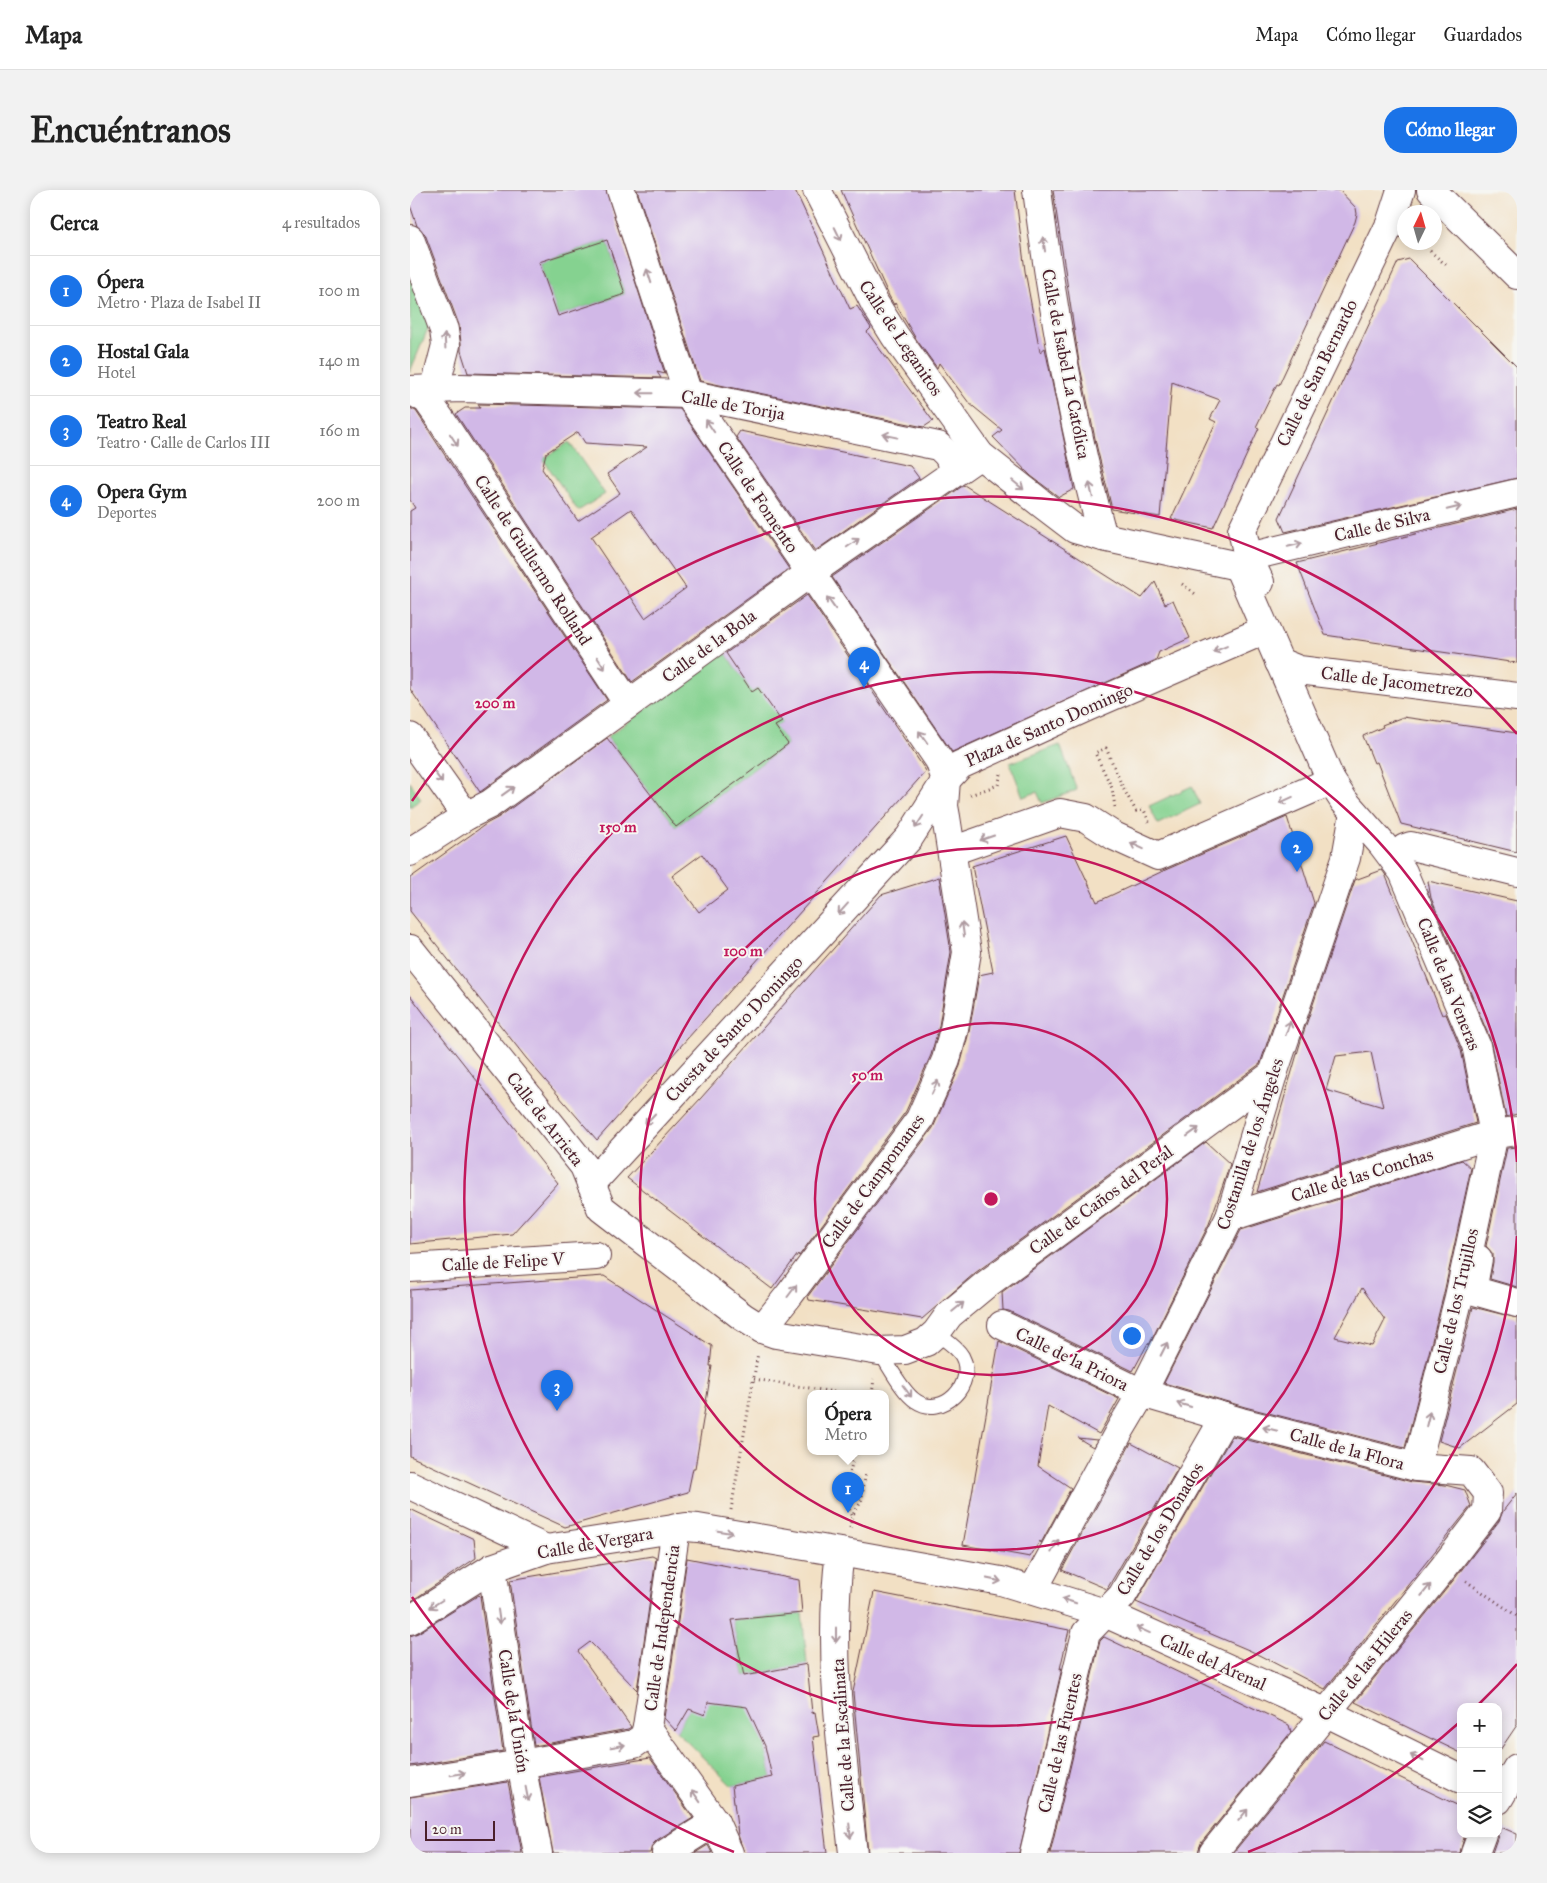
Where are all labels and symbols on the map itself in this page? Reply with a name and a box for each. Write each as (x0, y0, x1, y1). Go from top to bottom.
north arrow (1397, 205, 1442, 250)
one-way arrow (834, 226, 844, 241)
one-way arrow (1039, 237, 1049, 253)
street label: Calle de Isabel La Católica (1037, 267, 1095, 461)
one-way arrow (644, 269, 653, 285)
street label: Calle de Leganitos (853, 276, 948, 401)
street label: Calle de San Bernardo (1272, 296, 1362, 450)
one-way arrow (440, 333, 449, 349)
street label: Calle de Torija (679, 385, 787, 425)
one-way arrow (637, 388, 653, 398)
one-way arrow (705, 419, 715, 433)
one-way arrow (883, 431, 899, 440)
one-way arrow (449, 432, 459, 446)
street label: Calle de Fomento (713, 437, 803, 557)
street label: Calle de Guillermo Rolland (470, 471, 596, 649)
one-way arrow (1011, 480, 1024, 491)
one-way arrow (1085, 482, 1095, 498)
street label: Calle de Silva (1332, 503, 1432, 547)
one-way arrow (1445, 503, 1461, 512)
one-way arrow (845, 538, 859, 548)
one-way arrow (1287, 540, 1303, 549)
one-way arrow (826, 597, 836, 611)
street label: Calle de la Bola (658, 604, 761, 688)
one-way arrow (1213, 645, 1228, 655)
pin: 4 (848, 647, 880, 688)
one-way arrow (596, 656, 606, 670)
street label: Calle de Jacometrezo (1320, 662, 1474, 703)
street label: Plaza de Santo Domingo (962, 678, 1136, 773)
text: 200 m (475, 694, 516, 712)
one-way arrow (918, 730, 928, 744)
one-way arrow (433, 770, 443, 784)
one-way arrow (501, 786, 515, 796)
one-way arrow (1279, 796, 1294, 806)
one-way arrow (914, 815, 924, 829)
text: 150 m (599, 818, 637, 836)
pin: 2 (1281, 831, 1313, 872)
one-way arrow (980, 834, 996, 843)
one-way arrow (1130, 841, 1145, 851)
one-way arrow (837, 903, 849, 916)
street label: Calle de las Veneras (1412, 914, 1486, 1054)
one-way arrow (958, 921, 968, 937)
text: 100 m (723, 942, 763, 960)
street label: Cuesta de Santo Domingo (660, 951, 808, 1107)
one-way arrow (1284, 1021, 1293, 1036)
street label: Costanilla de los Ángeles (1210, 1055, 1289, 1233)
text: 50 m (851, 1066, 883, 1084)
street label: Calle de Arrieta (501, 1068, 589, 1171)
one-way arrow (930, 1080, 940, 1095)
street label: Calle de Campomanes (817, 1109, 929, 1253)
one-way arrow (644, 1113, 656, 1126)
one-way arrow (1186, 1127, 1199, 1138)
street label: Calle de Caños del Peral (1025, 1140, 1177, 1260)
street label: Calle de las Conchas (1288, 1143, 1436, 1207)
centre of rings (982, 1190, 1000, 1208)
street label: Calle de los Trujillos (1429, 1226, 1483, 1376)
street label: Calle de Felipe V (441, 1248, 566, 1276)
one-way arrow (787, 1285, 798, 1298)
one-way arrow (951, 1302, 964, 1313)
street label: Calle de la Priora (1012, 1322, 1132, 1396)
your location (1119, 1323, 1145, 1349)
one-way arrow (1159, 1342, 1169, 1357)
pin: 3 (541, 1370, 573, 1411)
one-way arrow (901, 1384, 912, 1397)
one-way arrow (1176, 1400, 1192, 1409)
one-way arrow (1424, 1412, 1433, 1428)
street label: Calle de la Flora (1287, 1423, 1407, 1475)
one-way arrow (1262, 1424, 1278, 1433)
street label: Calle de los Donados (1112, 1458, 1208, 1600)
pin: 1 (832, 1472, 864, 1513)
street label: Calle de Vergara (535, 1522, 655, 1565)
one-way arrow (716, 1528, 732, 1538)
one-way arrow (1051, 1540, 1061, 1554)
street label: Calle de Independencia (639, 1543, 685, 1713)
one-way arrow (986, 1576, 1002, 1585)
one-way arrow (1420, 1583, 1431, 1596)
one-way arrow (1061, 1596, 1077, 1606)
one-way arrow (430, 1599, 444, 1609)
street label: Calle de las Hileras (1313, 1604, 1417, 1726)
one-way arrow (495, 1608, 505, 1624)
one-way arrow (1136, 1625, 1151, 1635)
one-way arrow (831, 1626, 841, 1642)
street label: Calle del Arenal (1156, 1629, 1270, 1695)
street label: Calle de la Unión (493, 1648, 535, 1775)
street label: Calle de la Escalinata (827, 1657, 859, 1812)
street label: Calle de las Fuentes (1033, 1671, 1087, 1815)
one-way arrow (610, 1741, 626, 1751)
one-way arrow (1410, 1753, 1425, 1762)
one-way arrow (450, 1769, 466, 1779)
one-way arrow (523, 1786, 532, 1802)
one-way arrow (691, 1789, 701, 1803)
one-way arrow (1238, 1809, 1249, 1822)
scale bar (425, 1818, 495, 1841)
one-way arrow (846, 1823, 855, 1839)

